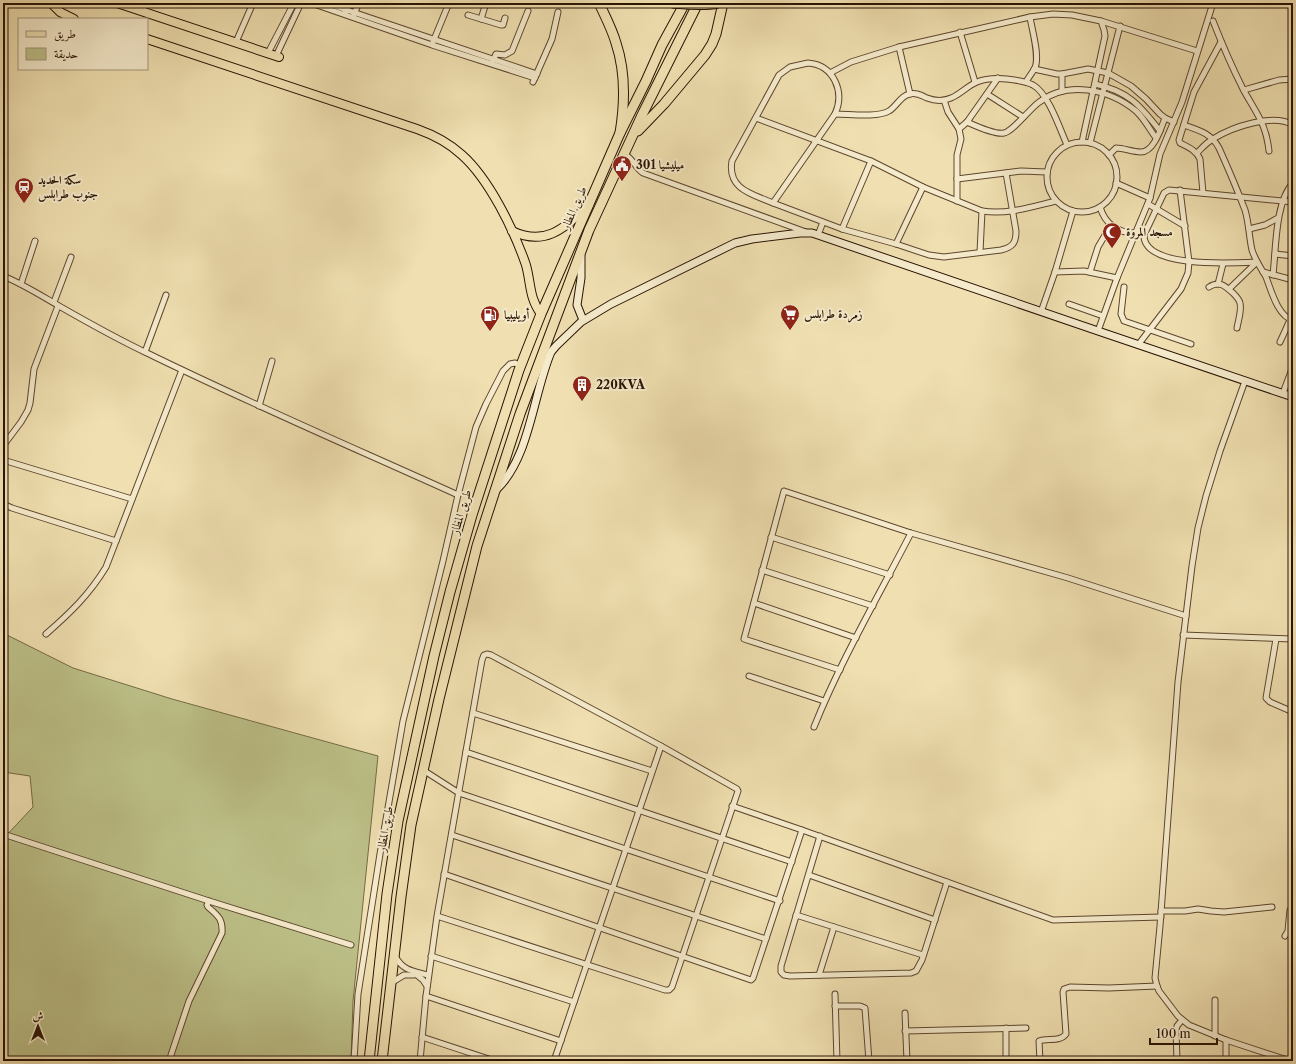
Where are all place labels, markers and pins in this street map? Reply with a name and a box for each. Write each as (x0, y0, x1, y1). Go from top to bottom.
public building icon: ميليشيا 301 (611, 154, 633, 182)
place label: ميليشيا 301 (636, 157, 685, 172)
place label: سكة الحديد جنوب طرابلس (38, 172, 98, 202)
station icon: سكة الحديد جنوب طرابلس (13, 176, 35, 204)
mosque icon: مسجد المروة (1101, 221, 1123, 249)
place label: مسجد المروة (1126, 224, 1173, 240)
supermarket icon: زمردة طرابلس (779, 303, 801, 331)
fuel station icon: أويليبيا (479, 304, 501, 332)
place label: زمردة طرابلس (804, 306, 863, 323)
place label: أويليبيا (504, 307, 529, 323)
building icon: 220KVA (571, 374, 593, 402)
place label: 220KVA (596, 377, 646, 392)

